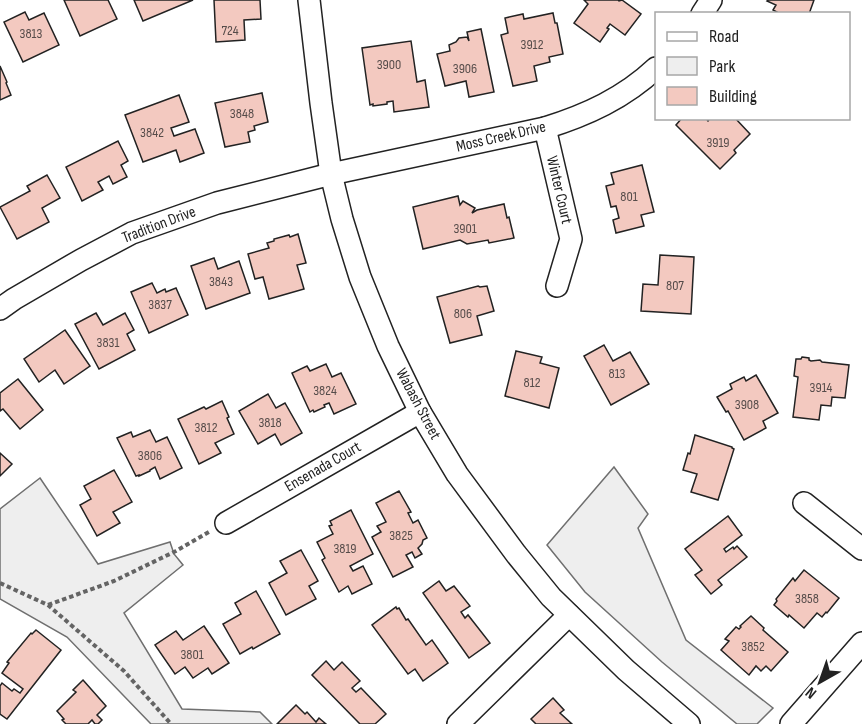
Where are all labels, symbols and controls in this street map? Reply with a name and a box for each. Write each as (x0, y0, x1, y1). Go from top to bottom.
legend (655, 12, 850, 120)
house number: 724 (221, 22, 239, 39)
house number: 3813 (20, 25, 43, 42)
text: Road (709, 26, 739, 47)
house number: 3912 (521, 36, 544, 53)
house number: 3900 (377, 56, 401, 73)
text: Park (709, 56, 735, 77)
house number: 3906 (453, 60, 477, 77)
text: Building (709, 86, 757, 107)
house number: 3848 (230, 105, 254, 122)
street label: Moss Creek Drive (454, 117, 548, 157)
house number: 3842 (140, 124, 164, 141)
house number: 3919 (706, 134, 730, 151)
street label: Winter Court (542, 154, 576, 226)
house number: 801 (620, 188, 638, 205)
street label: Tradition Drive (120, 202, 198, 248)
house number: 3901 (453, 220, 477, 237)
house number: 3843 (209, 273, 233, 290)
house number: 807 (666, 277, 684, 294)
house number: 3837 (148, 296, 172, 313)
house number: 806 (454, 305, 472, 322)
house number: 3831 (97, 334, 119, 351)
street label: Wabash Street (391, 365, 445, 443)
house number: 813 (609, 365, 626, 382)
house number: 812 (524, 374, 541, 391)
house number: 3914 (810, 379, 833, 396)
house number: 3824 (313, 382, 337, 399)
house number: 3908 (735, 396, 759, 413)
house number: 3818 (258, 414, 282, 431)
house number: 3812 (195, 419, 218, 436)
street label: Ensenada Court (282, 438, 364, 496)
house number: 3806 (138, 447, 162, 464)
house number: 3825 (389, 527, 413, 544)
house number: 3819 (333, 540, 357, 557)
house number: 3858 (795, 590, 819, 607)
house number: 3852 (741, 638, 765, 655)
house number: 3801 (180, 646, 204, 663)
north arrow (790, 652, 850, 712)
text: N (802, 682, 821, 702)

